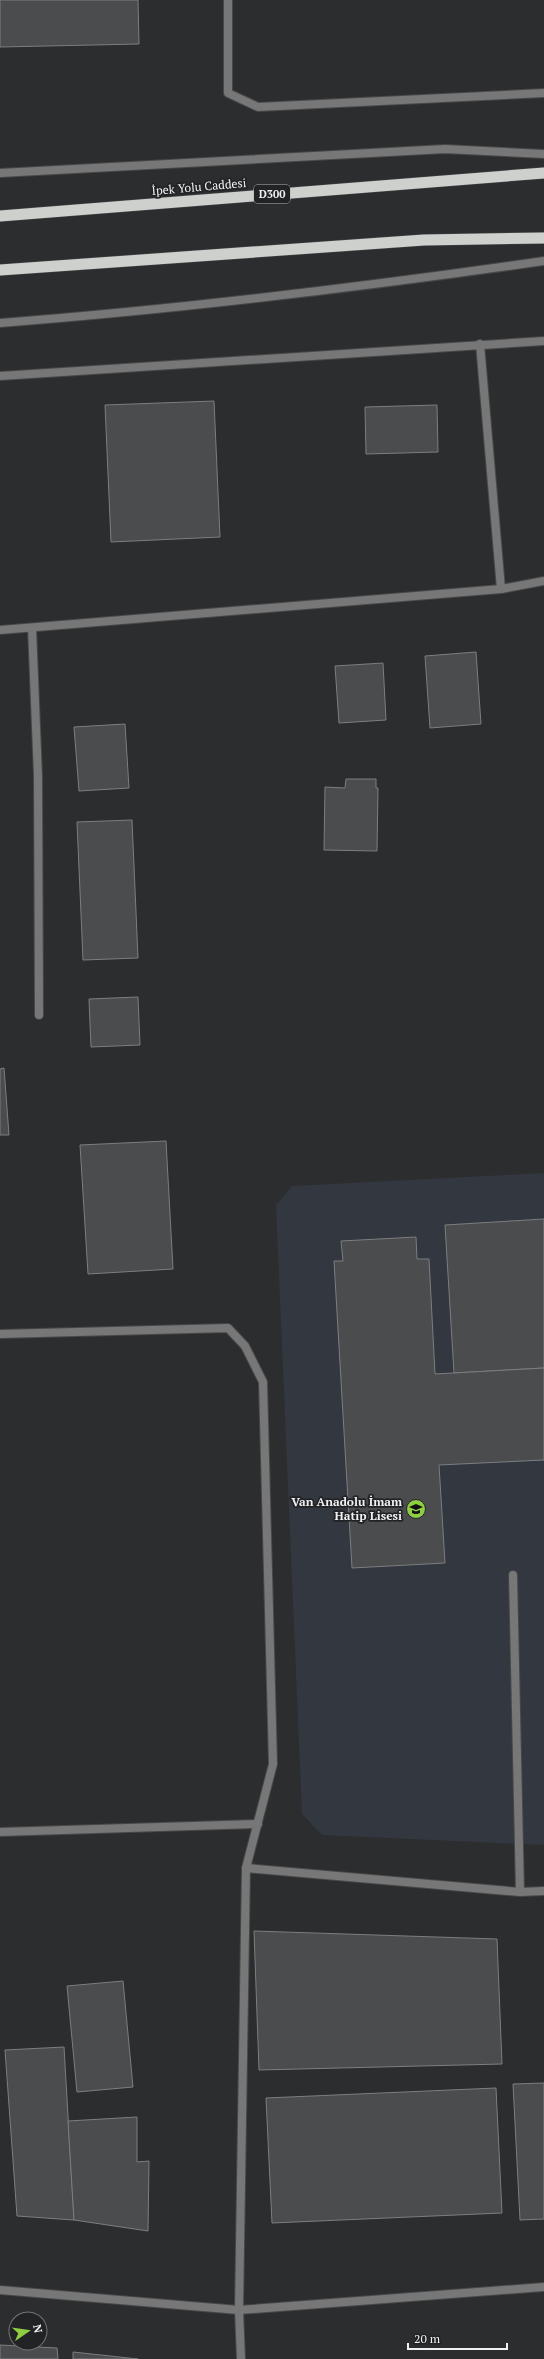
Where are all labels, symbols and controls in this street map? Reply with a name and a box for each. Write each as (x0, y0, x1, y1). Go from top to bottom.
street label: İpek Yolu Caddesi (151, 175, 247, 198)
road number: D300 (254, 185, 290, 203)
place label: Van Anadolu İmam Hatip Lisesi (291, 1494, 402, 1523)
school or university icon: Van Anadolu İmam Hatip Lisesi (405, 1498, 427, 1520)
north arrow (8, 2311, 48, 2351)
text: N (30, 2323, 46, 2335)
scale bar (408, 2325, 507, 2351)
text: 20 m (414, 2331, 441, 2346)

